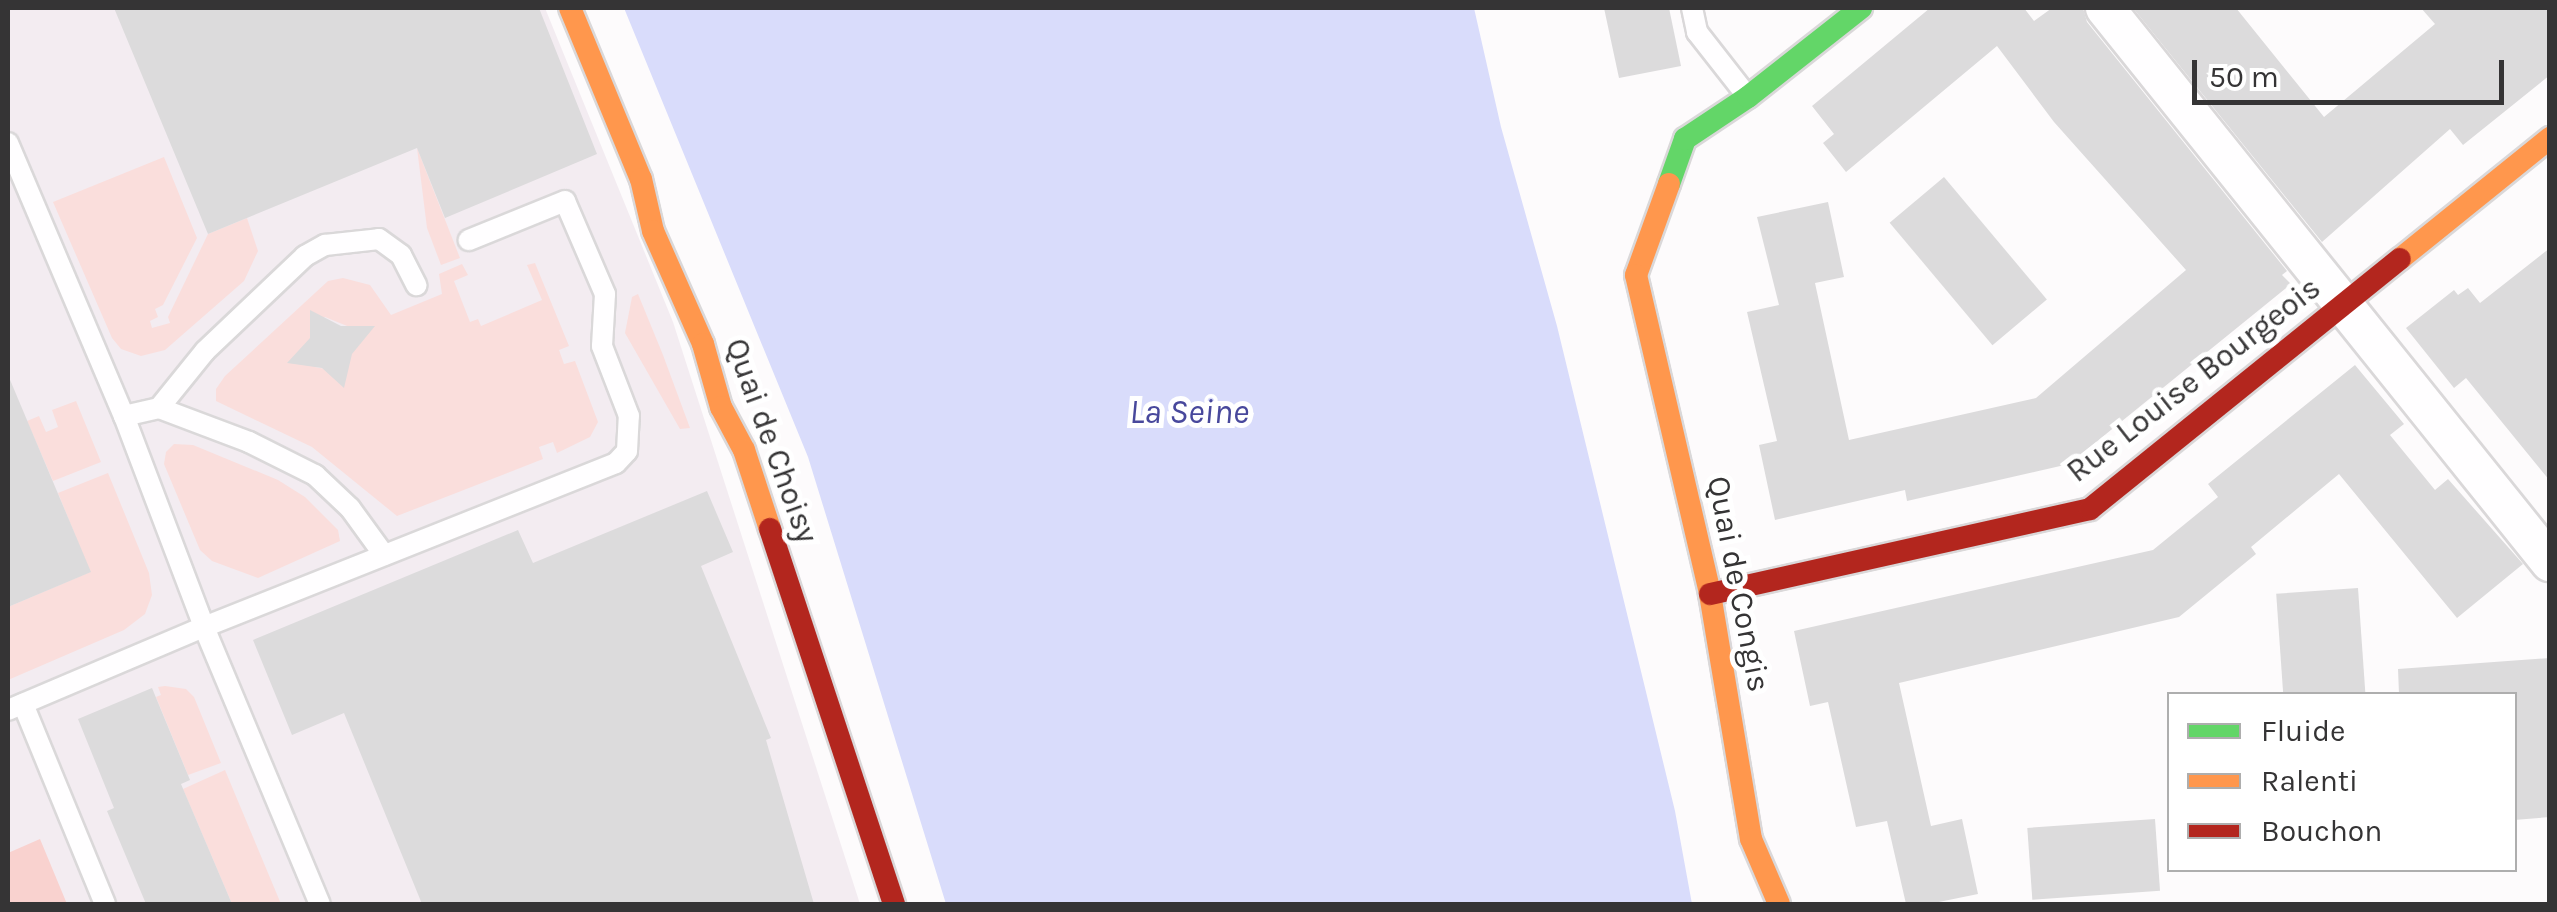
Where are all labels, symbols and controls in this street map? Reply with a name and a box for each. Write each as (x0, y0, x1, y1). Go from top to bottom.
scale bar (2197, 40, 2510, 102)
text: 50 m (2209, 59, 2279, 95)
street label: Rue Louise Bourgeois (2060, 269, 2328, 491)
street label: Quai de Choisy (716, 333, 826, 549)
water label: La Seine (1129, 391, 1249, 433)
street label: Quai de Congis (1698, 473, 1778, 695)
legend (2167, 692, 2517, 872)
text: Fluide (2261, 713, 2345, 749)
text: Ralenti (2261, 763, 2358, 799)
text: Bouchon (2261, 813, 2382, 849)

